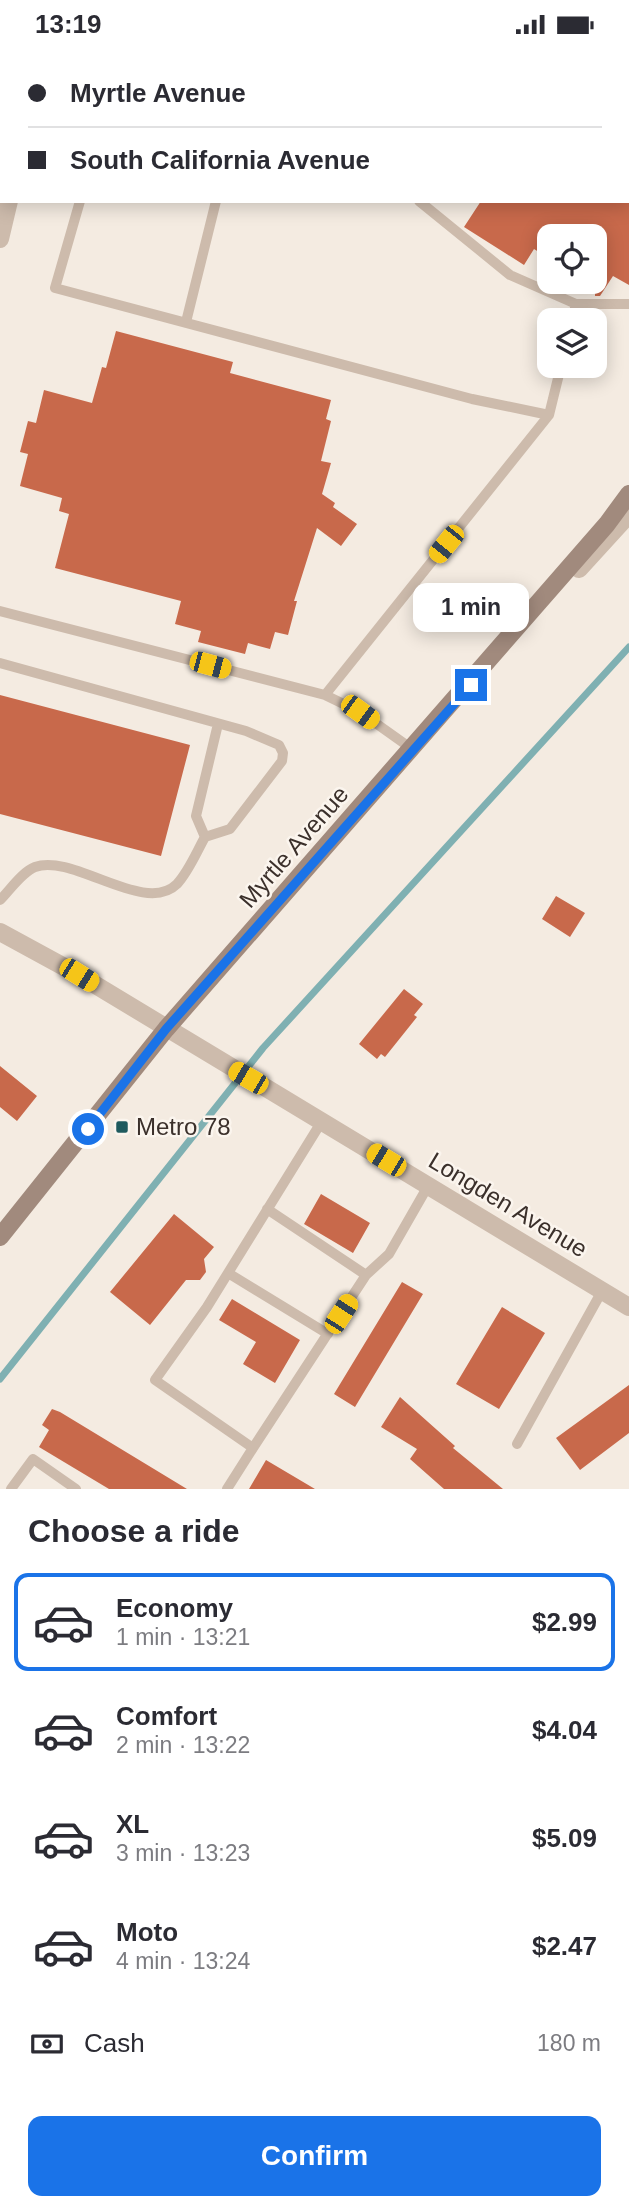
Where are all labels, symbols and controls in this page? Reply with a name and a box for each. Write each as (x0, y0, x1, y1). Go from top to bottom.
text: 13:19 (35, 9, 102, 39)
text: Myrtle Avenue (70, 78, 246, 108)
text: South California Avenue (70, 145, 370, 175)
map controls (537, 224, 607, 378)
button: locate (537, 224, 607, 294)
button: layers (537, 308, 607, 378)
car (425, 521, 468, 567)
callout: 1 min (413, 583, 529, 633)
text: 1 min (441, 594, 501, 620)
car (187, 649, 234, 681)
route end (455, 669, 487, 701)
car (337, 691, 384, 733)
street label: Myrtle Avenue (234, 781, 354, 913)
car (56, 955, 103, 995)
car (225, 1058, 272, 1098)
route start (72, 1113, 104, 1145)
place label: Metro 78 (136, 1113, 231, 1140)
marker: Metro 78 (114, 1119, 130, 1135)
car (363, 1140, 410, 1180)
street label: Longden Avenue (424, 1147, 592, 1262)
car (321, 1291, 362, 1337)
text: Choose a ride (28, 1513, 240, 1549)
icon: car (32, 1591, 95, 1654)
text: Economy (116, 1593, 233, 1623)
text: $2.99 (532, 1607, 597, 1637)
text: 1 min · 13:21 (116, 1624, 250, 1650)
icon: car (32, 1699, 95, 1762)
text: Comfort (116, 1701, 217, 1731)
text: $4.04 (532, 1715, 597, 1745)
text: 2 min · 13:22 (116, 1732, 250, 1758)
icon: car (32, 1807, 95, 1870)
text: XL (116, 1809, 149, 1839)
text: $5.09 (532, 1823, 597, 1853)
text: 3 min · 13:23 (116, 1840, 250, 1866)
icon: car (32, 1915, 95, 1978)
text: Moto (116, 1917, 178, 1947)
text: $2.47 (532, 1931, 597, 1961)
text: 4 min · 13:24 (116, 1948, 250, 1974)
icon: cash (28, 2025, 66, 2063)
text: Cash (84, 2028, 145, 2058)
text: 180 m (537, 2030, 601, 2056)
button: Confirm (28, 2116, 601, 2196)

